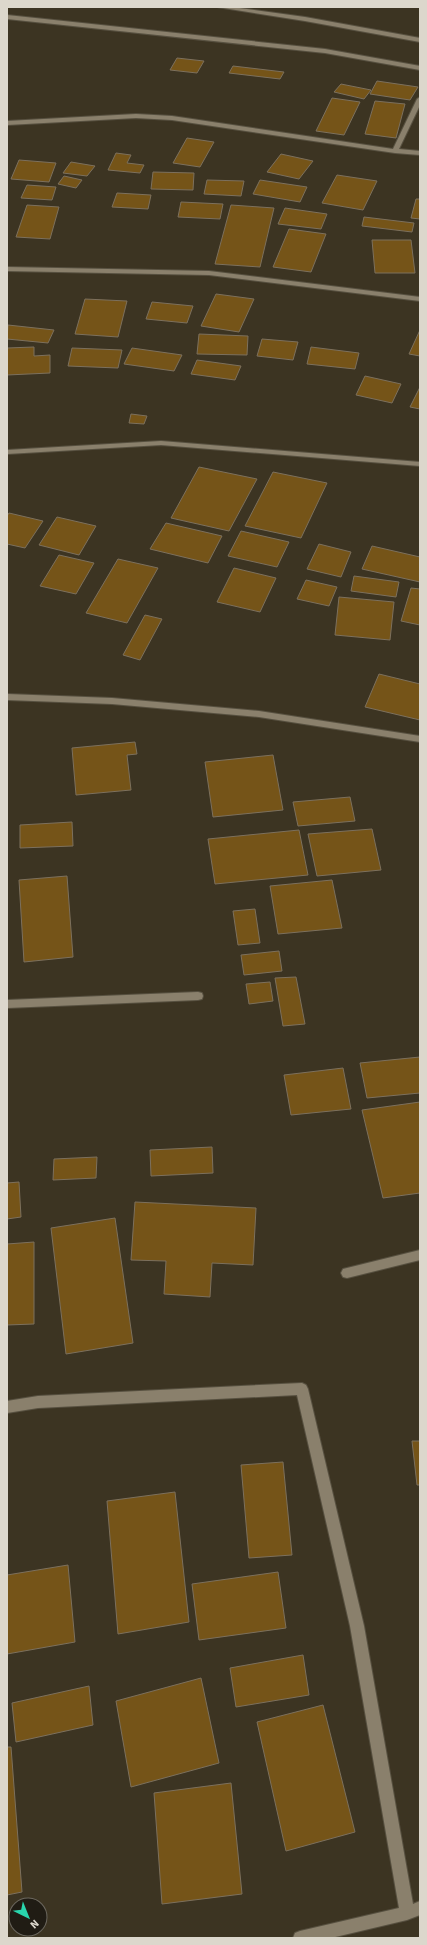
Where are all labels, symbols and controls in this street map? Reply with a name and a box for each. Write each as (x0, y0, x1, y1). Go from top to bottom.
north arrow (8, 1897, 48, 1937)
text: N (27, 1916, 42, 1932)

